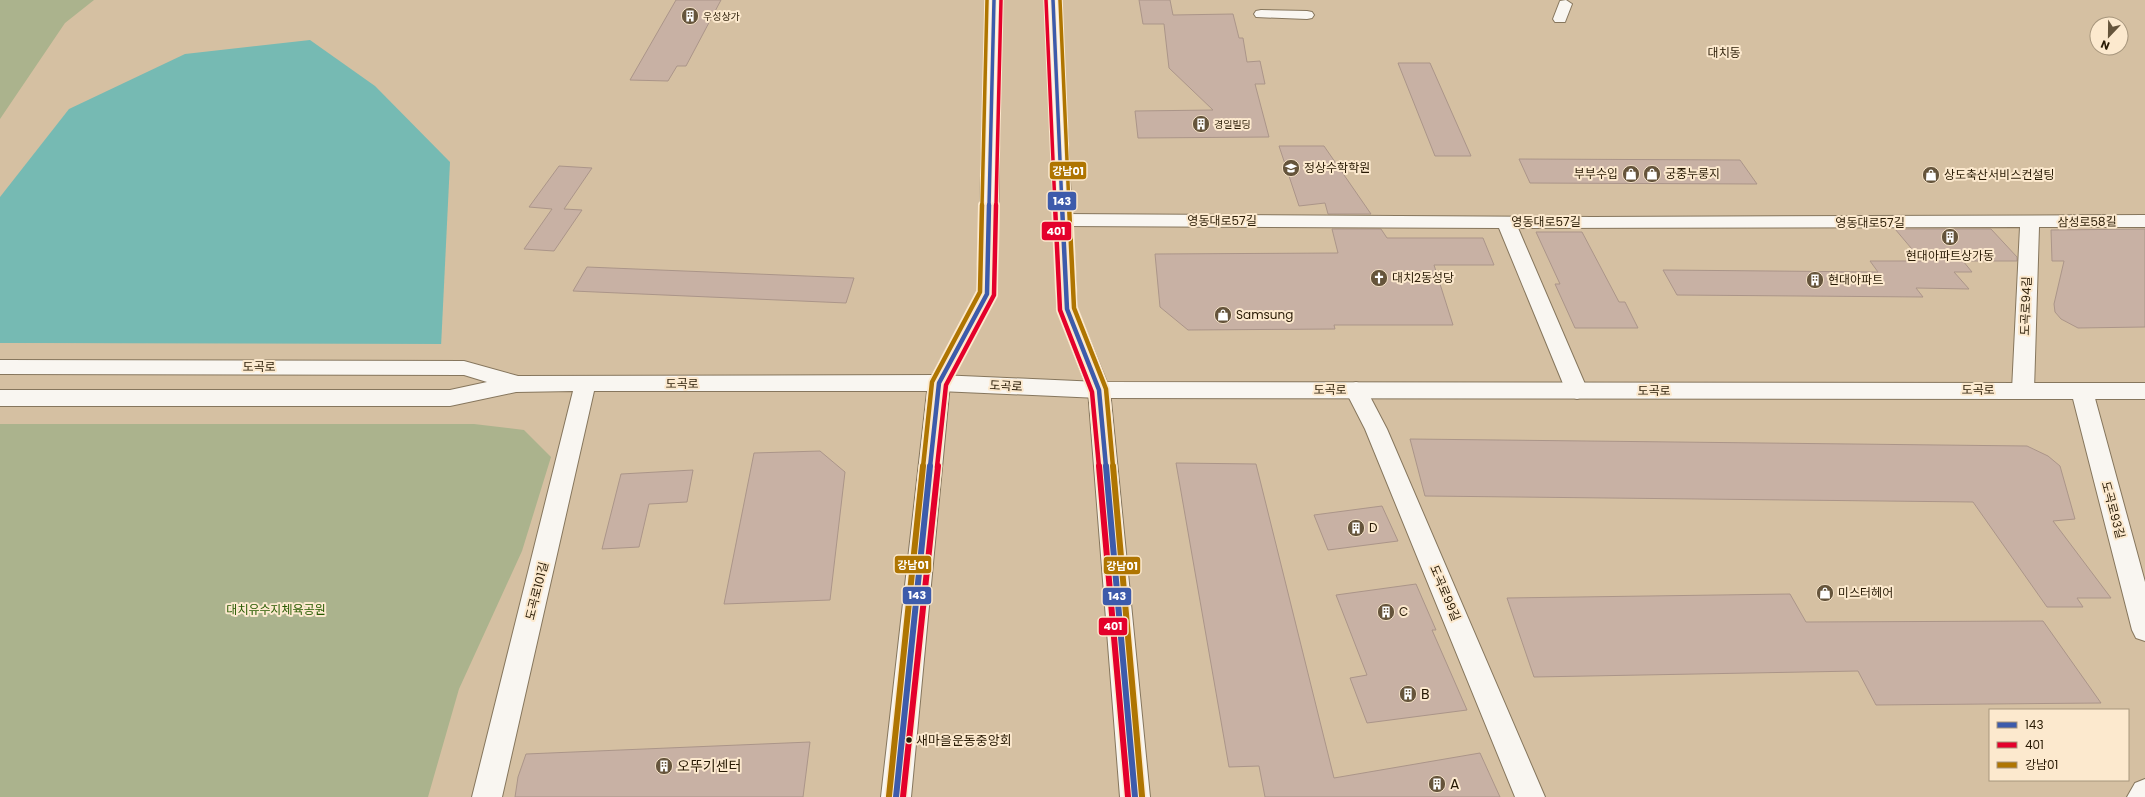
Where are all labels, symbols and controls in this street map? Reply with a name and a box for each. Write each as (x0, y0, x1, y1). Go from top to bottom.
building icon: 우성상가 (680, 6, 700, 26)
place label: 우성상가 (703, 9, 740, 24)
north arrow (2089, 16, 2129, 56)
text: N (2098, 36, 2112, 54)
district label: 대치동 (1707, 44, 1741, 61)
building icon: 경일빌딩 (1191, 114, 1211, 134)
place label: 경일빌딩 (1214, 117, 1251, 132)
school or university icon: 정상수학학원 (1281, 158, 1301, 178)
place label: 정상수학학원 (1304, 159, 1370, 176)
line badge: 강남01 (1049, 161, 1087, 180)
text: 강남01 (1052, 163, 1084, 179)
shop icon: 부부수입 (1621, 164, 1641, 184)
shop icon: 궁중누룽지 (1642, 164, 1662, 184)
place label: 부부수입 (1574, 165, 1618, 182)
place label: 궁중누룽지 (1665, 165, 1720, 182)
shop icon: 상도축산서비스컨설팅 (1921, 165, 1941, 185)
place label: 상도축산서비스컨설팅 (1944, 166, 2054, 183)
line badge: 143 (1047, 191, 1077, 211)
text: 143 (1053, 193, 1071, 209)
street label: 영동대로57길 (1187, 212, 1257, 229)
street label: 삼성로58길 (2057, 212, 2117, 231)
street label: 영동대로57길 (1511, 213, 1581, 230)
street label: 영동대로57길 (1835, 214, 1905, 231)
line badge: 401 (1041, 221, 1072, 241)
text: 401 (1047, 223, 1065, 239)
building icon: 현대아파트상가동 (1940, 227, 1960, 247)
place label: 현대아파트상가동 (1906, 247, 1994, 264)
church icon: 대치2동성당 (1369, 268, 1389, 288)
place label: 대치2동성당 (1392, 269, 1454, 286)
building icon: 현대아파트 (1805, 270, 1825, 290)
place label: 현대아파트 (1828, 271, 1883, 288)
street label: 도곡로94길 (2016, 276, 2035, 336)
shop icon: Samsung (1213, 305, 1233, 325)
place label: Samsung (1236, 306, 1293, 323)
street label: 도곡로 (242, 358, 276, 375)
street label: 도곡로 (665, 375, 699, 392)
street label: 도곡로 (989, 376, 1023, 395)
street label: 도곡로 (1313, 381, 1347, 398)
street label: 도곡로 (1961, 381, 1995, 398)
street label: 도곡로 (1637, 382, 1671, 399)
street label: 도곡로93길 (2098, 479, 2129, 540)
building icon: D (1346, 518, 1366, 538)
place label: D (1369, 519, 1377, 536)
line badge: 강남01 (894, 555, 932, 574)
line badge: 강남01 (1103, 556, 1141, 575)
text: 강남01 (897, 557, 929, 573)
text: 강남01 (1106, 558, 1138, 574)
street label: 도곡로101길 (521, 560, 552, 622)
street label: 도곡로99길 (1426, 562, 1465, 623)
shop icon: 미스터헤어 (1815, 583, 1835, 603)
place label: 미스터헤어 (1838, 584, 1893, 601)
line badge: 143 (902, 586, 932, 605)
text: 143 (908, 587, 926, 603)
line badge: 143 (1102, 587, 1132, 606)
text: 143 (1108, 588, 1126, 604)
park label: 대치유수지체육공원 (226, 601, 326, 618)
building icon: C (1376, 602, 1396, 622)
place label: C (1399, 603, 1408, 620)
line badge: 401 (1098, 617, 1128, 636)
text: 401 (1104, 618, 1122, 634)
building icon: B (1398, 684, 1418, 704)
place label: B (1421, 684, 1430, 704)
legend (1989, 709, 2129, 781)
text: 143 (2025, 716, 2043, 733)
place label: 새마을운동중앙회 (916, 731, 1012, 750)
marker: 새마을운동중앙회 (904, 735, 914, 745)
text: 401 (2025, 736, 2044, 753)
building icon: 오뚜기센터 (654, 756, 674, 776)
place label: 오뚜기센터 (677, 756, 741, 776)
text: 강남01 (2025, 756, 2058, 773)
building icon: A (1427, 774, 1447, 794)
place label: A (1450, 774, 1459, 794)

